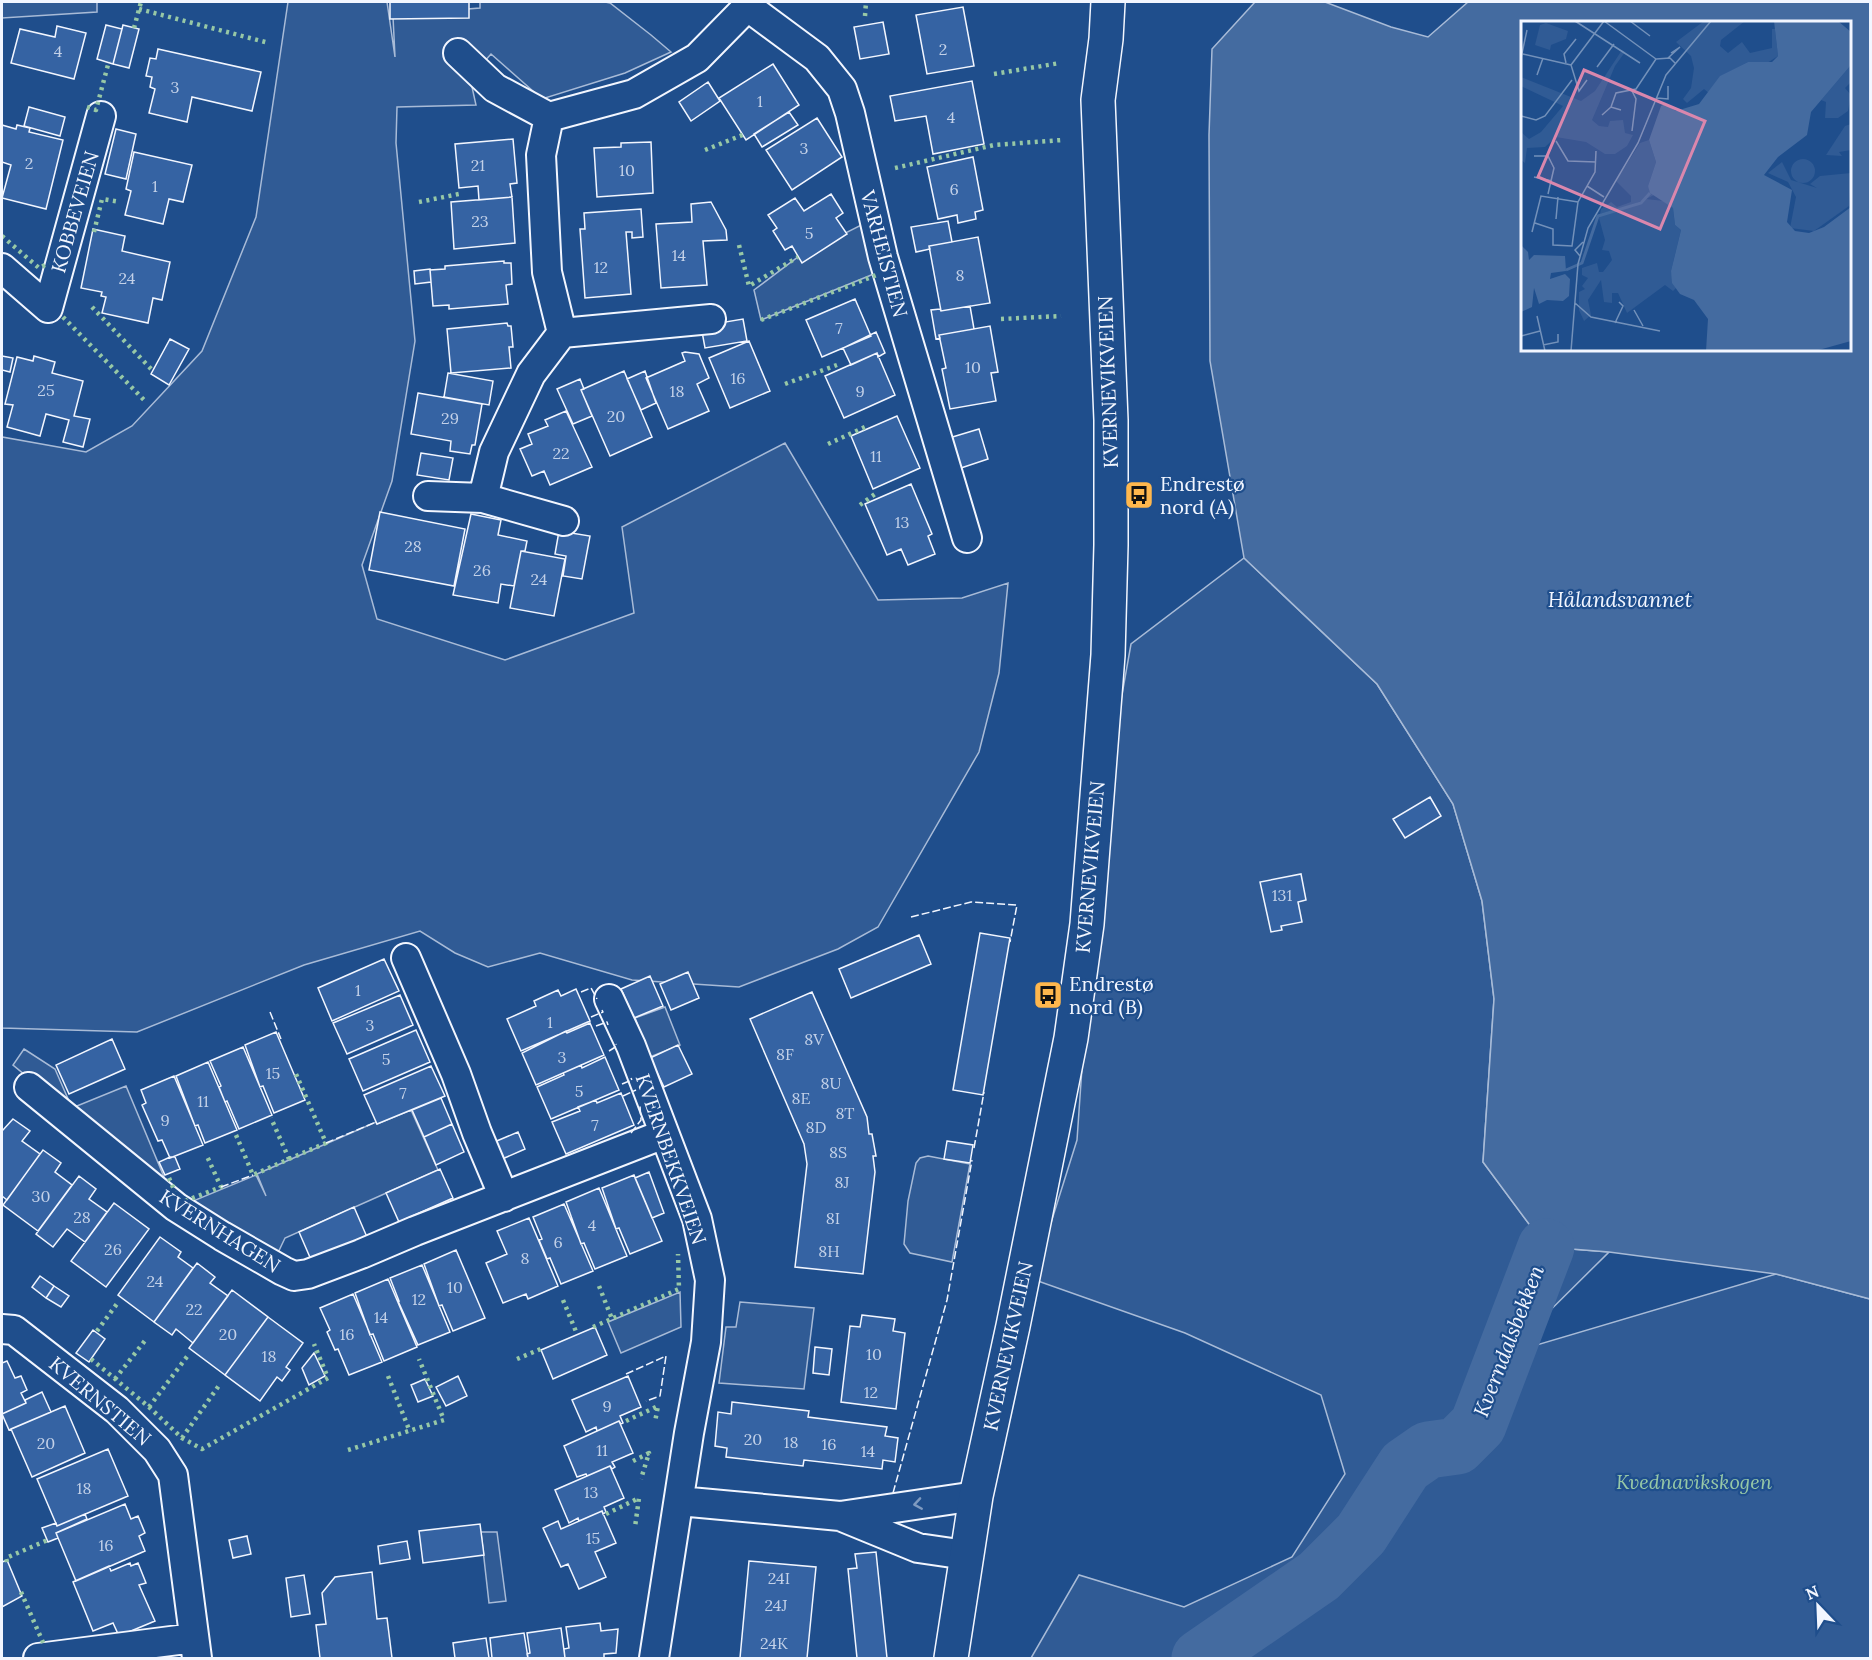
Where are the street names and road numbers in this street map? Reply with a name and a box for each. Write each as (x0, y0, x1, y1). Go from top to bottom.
street label: KOBBEVEIEN (45, 148, 104, 276)
street label: VARHEISTIEN (855, 187, 913, 320)
street label: KVERNEVIKVEIEN (1092, 295, 1123, 469)
street label: KVERNEVIKVEIEN (1070, 780, 1109, 954)
street label: KVERNBEKKVEIEN (631, 1070, 712, 1247)
street label: KVERNHAGEN (155, 1183, 285, 1278)
street label: KVERNEVIKVEIEN (977, 1259, 1038, 1433)
street label: KVERNSTIEN (44, 1351, 156, 1451)

